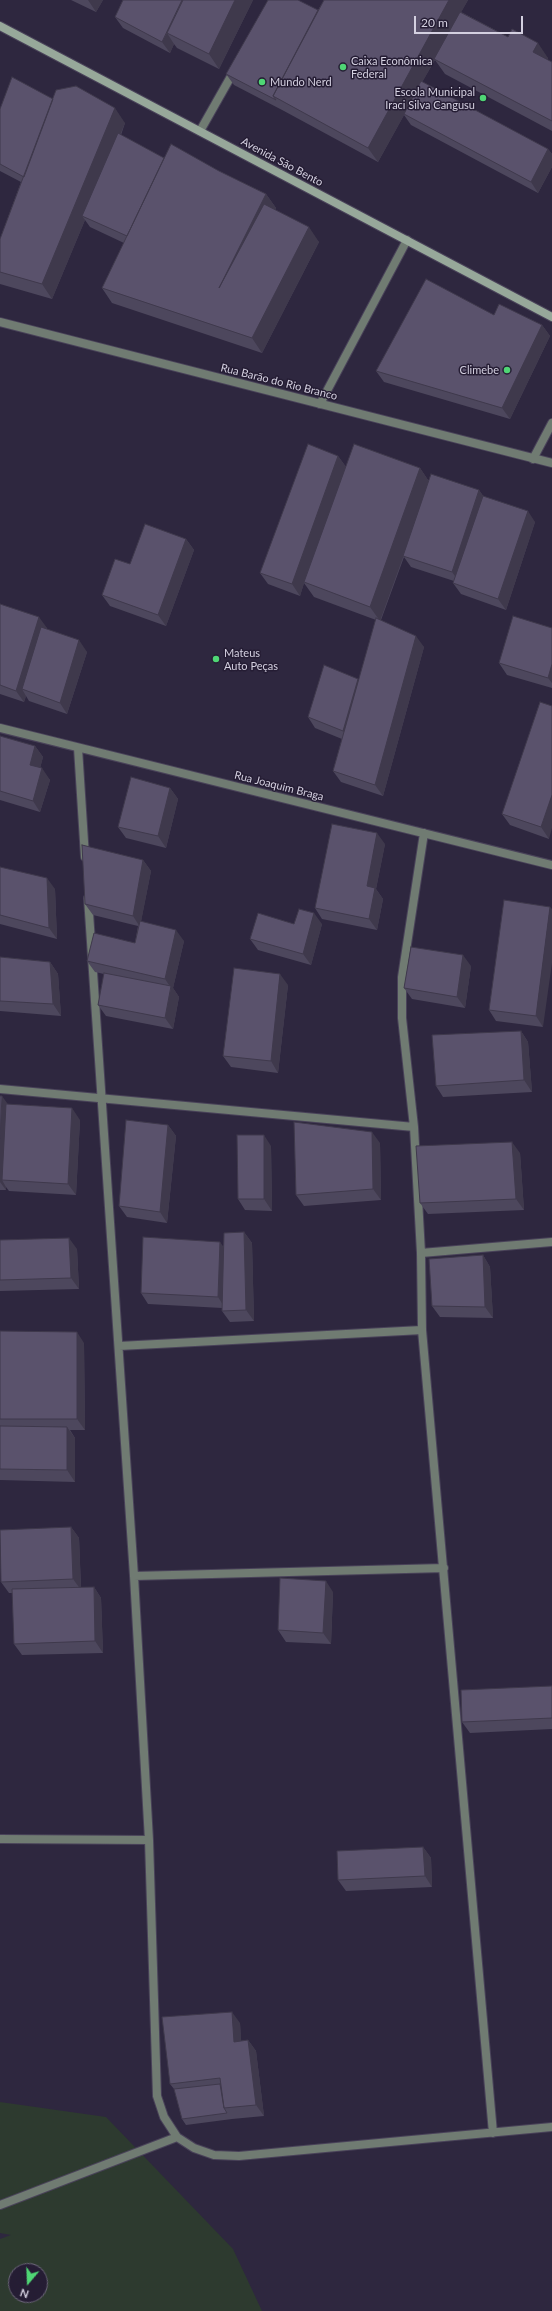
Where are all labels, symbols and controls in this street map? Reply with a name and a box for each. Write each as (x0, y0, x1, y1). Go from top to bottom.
scale bar (416, 8, 525, 34)
text: 20 m (421, 15, 448, 30)
place label: Caixa Econômica Federal (351, 54, 432, 80)
marker: Caixa Econômica Federal (338, 62, 348, 72)
place label: Mundo Nerd (270, 75, 332, 89)
marker: Mundo Nerd (257, 77, 267, 87)
place label: Escola Municipal Iraci Silva Cangusu (385, 85, 475, 111)
marker: Escola Municipal Iraci Silva Cangusu (478, 93, 488, 103)
street label: Avenida São Bento (239, 135, 325, 189)
street label: Rua Barão do Rio Branco (219, 361, 339, 403)
place label: Climebe (460, 363, 499, 377)
marker: Climebe (502, 365, 512, 375)
place label: Mateus Auto Peças (224, 646, 278, 672)
marker: Mateus Auto Peças (211, 654, 221, 664)
street label: Rua Joaquim Braga (233, 769, 325, 803)
north arrow (8, 2263, 48, 2303)
text: N (18, 2286, 30, 2301)

